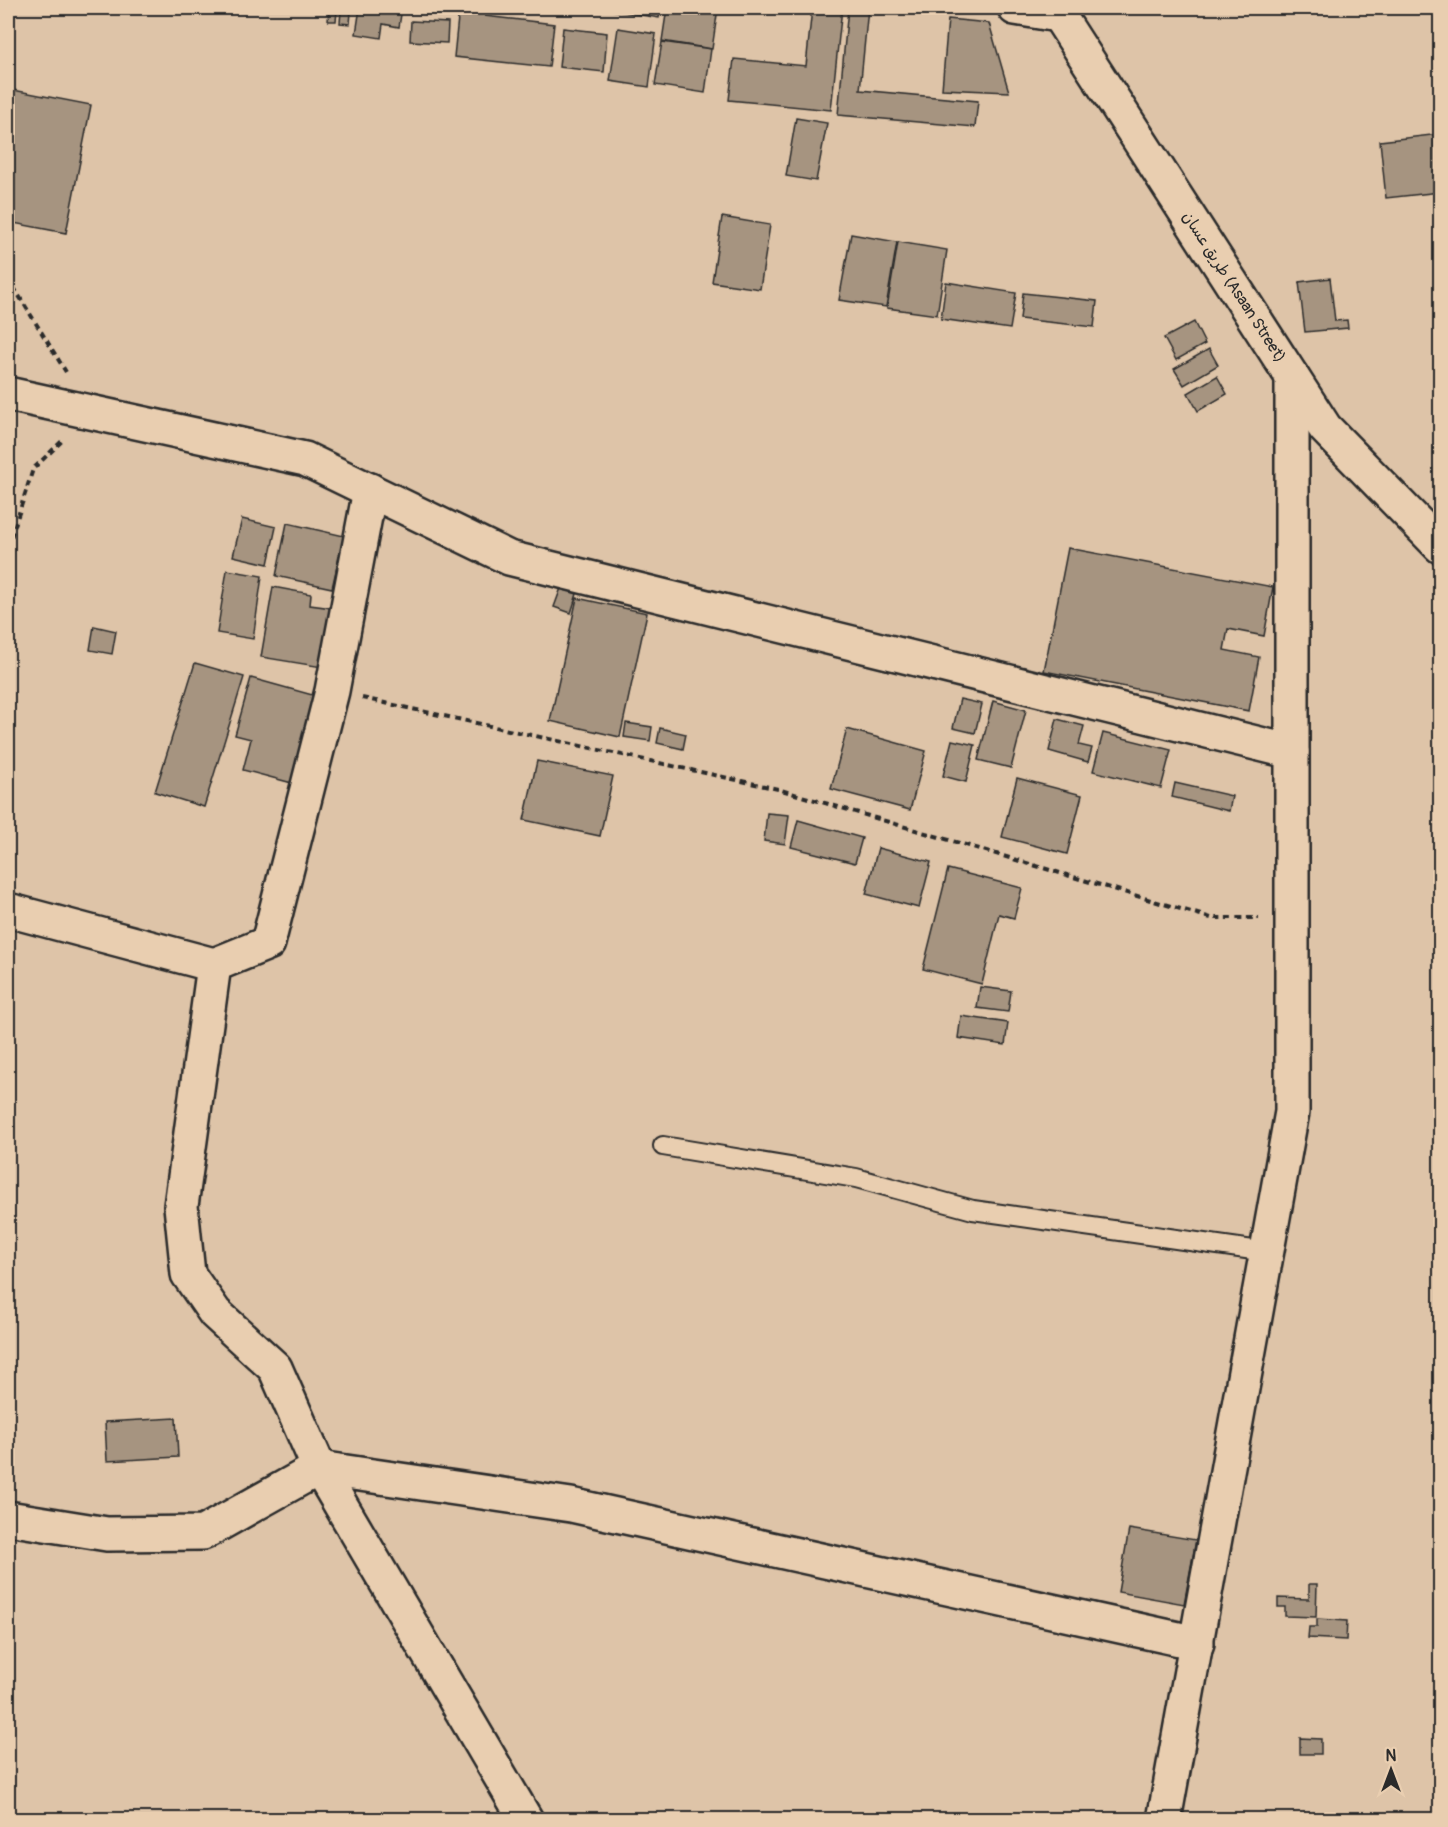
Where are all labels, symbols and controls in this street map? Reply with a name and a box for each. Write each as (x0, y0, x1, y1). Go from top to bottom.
street label: طريق عسان (Asaan Street) (1178, 208, 1290, 366)
north arrow (1361, 1740, 1421, 1800)
text: N (1386, 1746, 1397, 1766)

